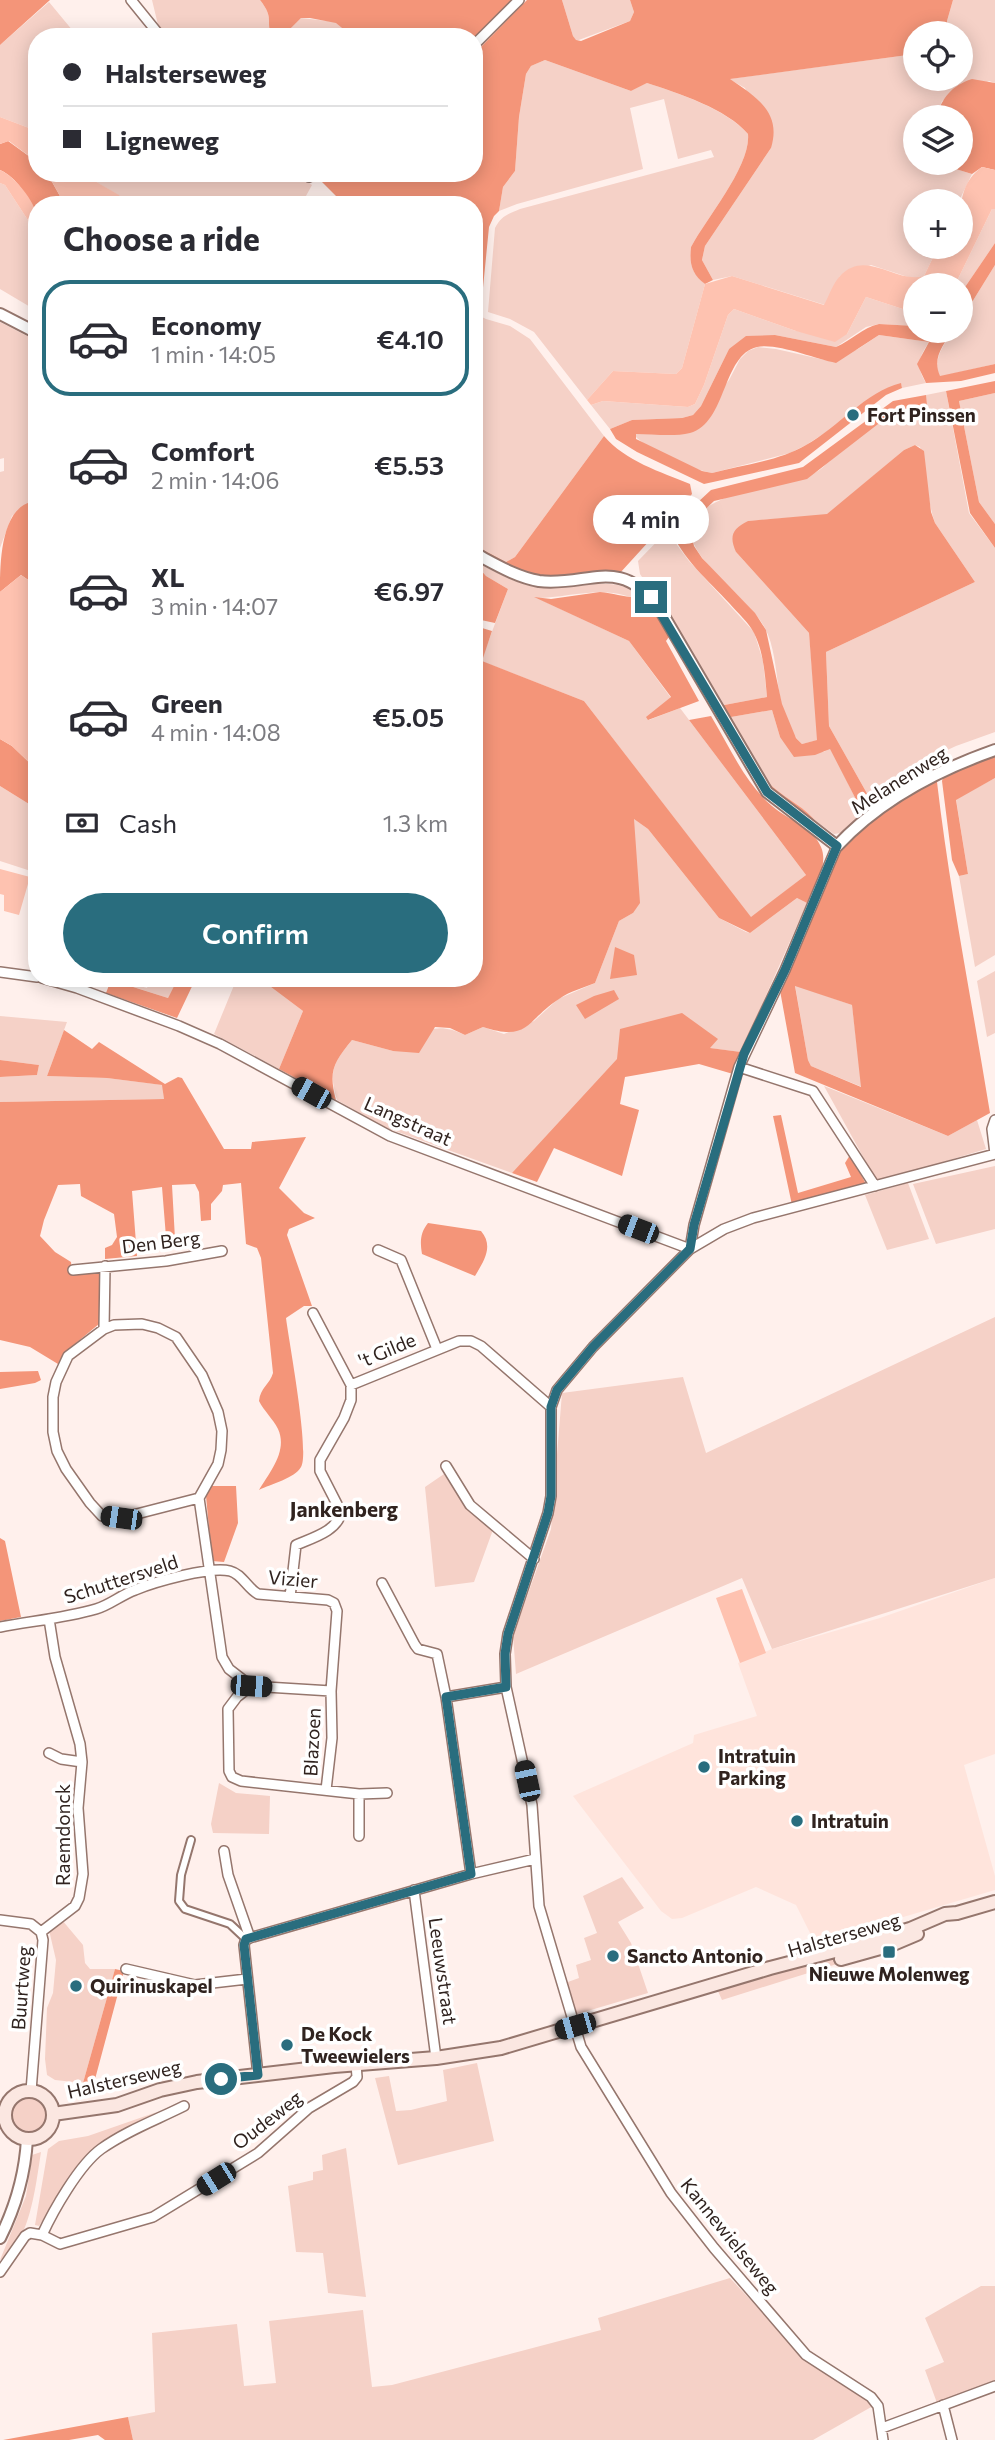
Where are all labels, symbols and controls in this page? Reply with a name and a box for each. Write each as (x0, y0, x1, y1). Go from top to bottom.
map controls (903, 21, 973, 343)
button: locate (903, 21, 973, 91)
text: Halsterseweg (105, 57, 267, 88)
button: layers (903, 105, 973, 175)
text: Ligneweg (105, 124, 219, 155)
button: + (903, 189, 973, 259)
text: Choose a ride (63, 218, 260, 258)
button: − (903, 273, 973, 343)
icon: car (67, 307, 130, 370)
text: Economy (151, 309, 262, 340)
text: €4.10 (377, 323, 444, 354)
text: 1 min · 14:05 (151, 340, 276, 368)
place label: Fort Pinssen (867, 403, 976, 426)
marker: Fort Pinssen (845, 407, 861, 423)
icon: car (67, 433, 130, 496)
text: Comfort (151, 435, 254, 466)
text: €5.53 (374, 449, 444, 480)
text: 2 min · 14:06 (151, 466, 280, 494)
callout: 4 min (593, 496, 709, 544)
text: 4 min (622, 505, 680, 533)
icon: car (67, 559, 130, 622)
text: XL (151, 561, 185, 592)
text: €6.97 (374, 575, 444, 606)
route end (635, 581, 667, 613)
text: 3 min · 14:07 (151, 592, 278, 620)
icon: car (67, 685, 130, 748)
text: Green (151, 687, 223, 718)
text: €5.05 (373, 701, 444, 732)
text: 4 min · 14:08 (151, 718, 281, 746)
street label: Melanenweg (846, 741, 951, 818)
icon: cash (63, 804, 101, 842)
text: Cash (119, 807, 177, 838)
text: 1.3 km (383, 809, 448, 837)
button: Confirm (63, 893, 448, 973)
car (288, 1074, 335, 1112)
street label: Langstraat (361, 1091, 456, 1150)
car (615, 1212, 662, 1246)
street label: Den Berg (120, 1225, 201, 1258)
street label: 't Gilde (355, 1327, 419, 1372)
district label: Jankenberg (290, 1496, 399, 1521)
car (99, 1505, 144, 1531)
street label: Schuttersveld (61, 1549, 181, 1608)
street label: Vizier (267, 1565, 319, 1592)
car (230, 1674, 273, 1698)
street label: Blazoen (298, 1707, 325, 1777)
place label: Intratuin Parking (718, 1744, 796, 1789)
car (513, 1758, 542, 1804)
marker: Intratuin Parking (696, 1759, 712, 1775)
street label: Raemdonck (51, 1784, 74, 1886)
place label: Intratuin (811, 1809, 889, 1832)
marker: Intratuin (789, 1813, 805, 1829)
street label: Halsterseweg (785, 1907, 903, 1962)
street label: Leeuwstraat (425, 1916, 462, 2026)
place label: Sancto Antonio (627, 1944, 763, 1967)
marker: Nieuwe Molenweg (881, 1944, 897, 1960)
street label: Buurtweg (6, 1945, 35, 2031)
marker: Sancto Antonio (605, 1948, 621, 1964)
place label: Nieuwe Molenweg (809, 1962, 970, 1985)
place label: Quirinuskapel (90, 1974, 213, 1997)
marker: Quirinuskapel (68, 1978, 84, 1994)
car (552, 2010, 599, 2042)
place label: De Kock Tweewielers (301, 2022, 410, 2067)
marker: De Kock Tweewielers (279, 2037, 295, 2053)
street label: Halsterseweg (65, 2054, 183, 2103)
route start (205, 2063, 237, 2095)
street label: Oudeweg (227, 2085, 306, 2154)
car (193, 2159, 240, 2199)
street label: Kannewielseweg (677, 2173, 784, 2298)

